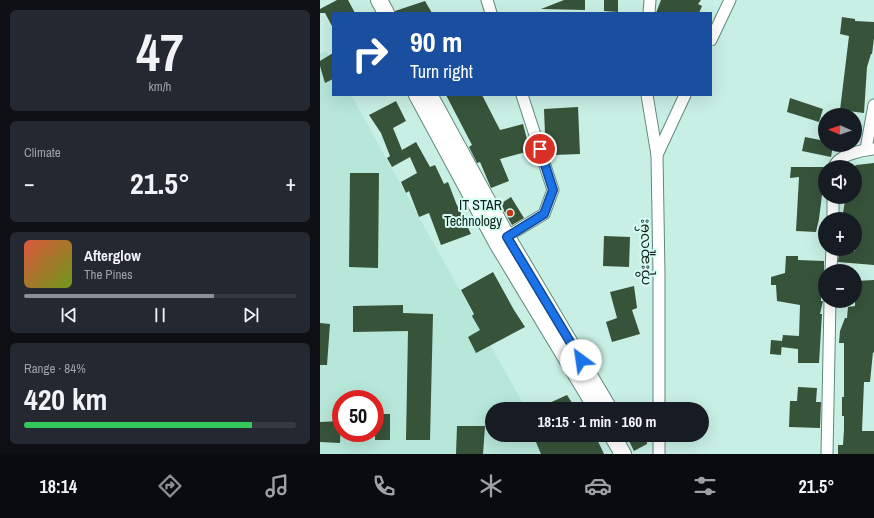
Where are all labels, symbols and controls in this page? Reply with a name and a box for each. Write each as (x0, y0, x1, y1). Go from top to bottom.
text: 47 (136, 17, 184, 87)
text: 90 m (410, 23, 462, 61)
icon: right (344, 28, 396, 80)
text: Turn right (410, 59, 473, 84)
text: km/h (148, 78, 172, 95)
north arrow (818, 108, 862, 152)
map controls (818, 108, 862, 308)
pin (523, 132, 557, 166)
icon: arrive (529, 138, 551, 160)
text: Climate (24, 144, 61, 161)
button: sound (818, 160, 862, 204)
text: 21.5° (130, 163, 190, 203)
text: − (24, 168, 35, 198)
text: + (285, 168, 296, 198)
place label: IT STAR Technology (444, 196, 502, 230)
marker: IT STAR Technology (505, 208, 515, 218)
button: + (818, 212, 862, 256)
street label: ကိုးဆူလမ်း (633, 219, 657, 285)
text: Afterglow (84, 245, 141, 266)
button: − (818, 264, 862, 308)
text: The Pines (84, 266, 133, 283)
icon: previous (58, 304, 80, 326)
icon: pause (149, 304, 171, 326)
icon: next (240, 304, 262, 326)
position arrow (560, 339, 602, 381)
text: Range · 84% (24, 360, 86, 377)
text: 420 km (24, 379, 107, 419)
speed limit sign: 50 (332, 390, 384, 442)
text: 18:15 · 1 min · 160 m (538, 411, 656, 432)
icon: directions (156, 472, 184, 500)
icon: music (263, 472, 291, 500)
icon: phone (370, 472, 398, 500)
icon: climate (477, 472, 505, 500)
icon: car (584, 472, 612, 500)
icon: filters (691, 472, 719, 500)
text: 18:14 (40, 474, 77, 499)
text: 21.5° (798, 474, 834, 499)

